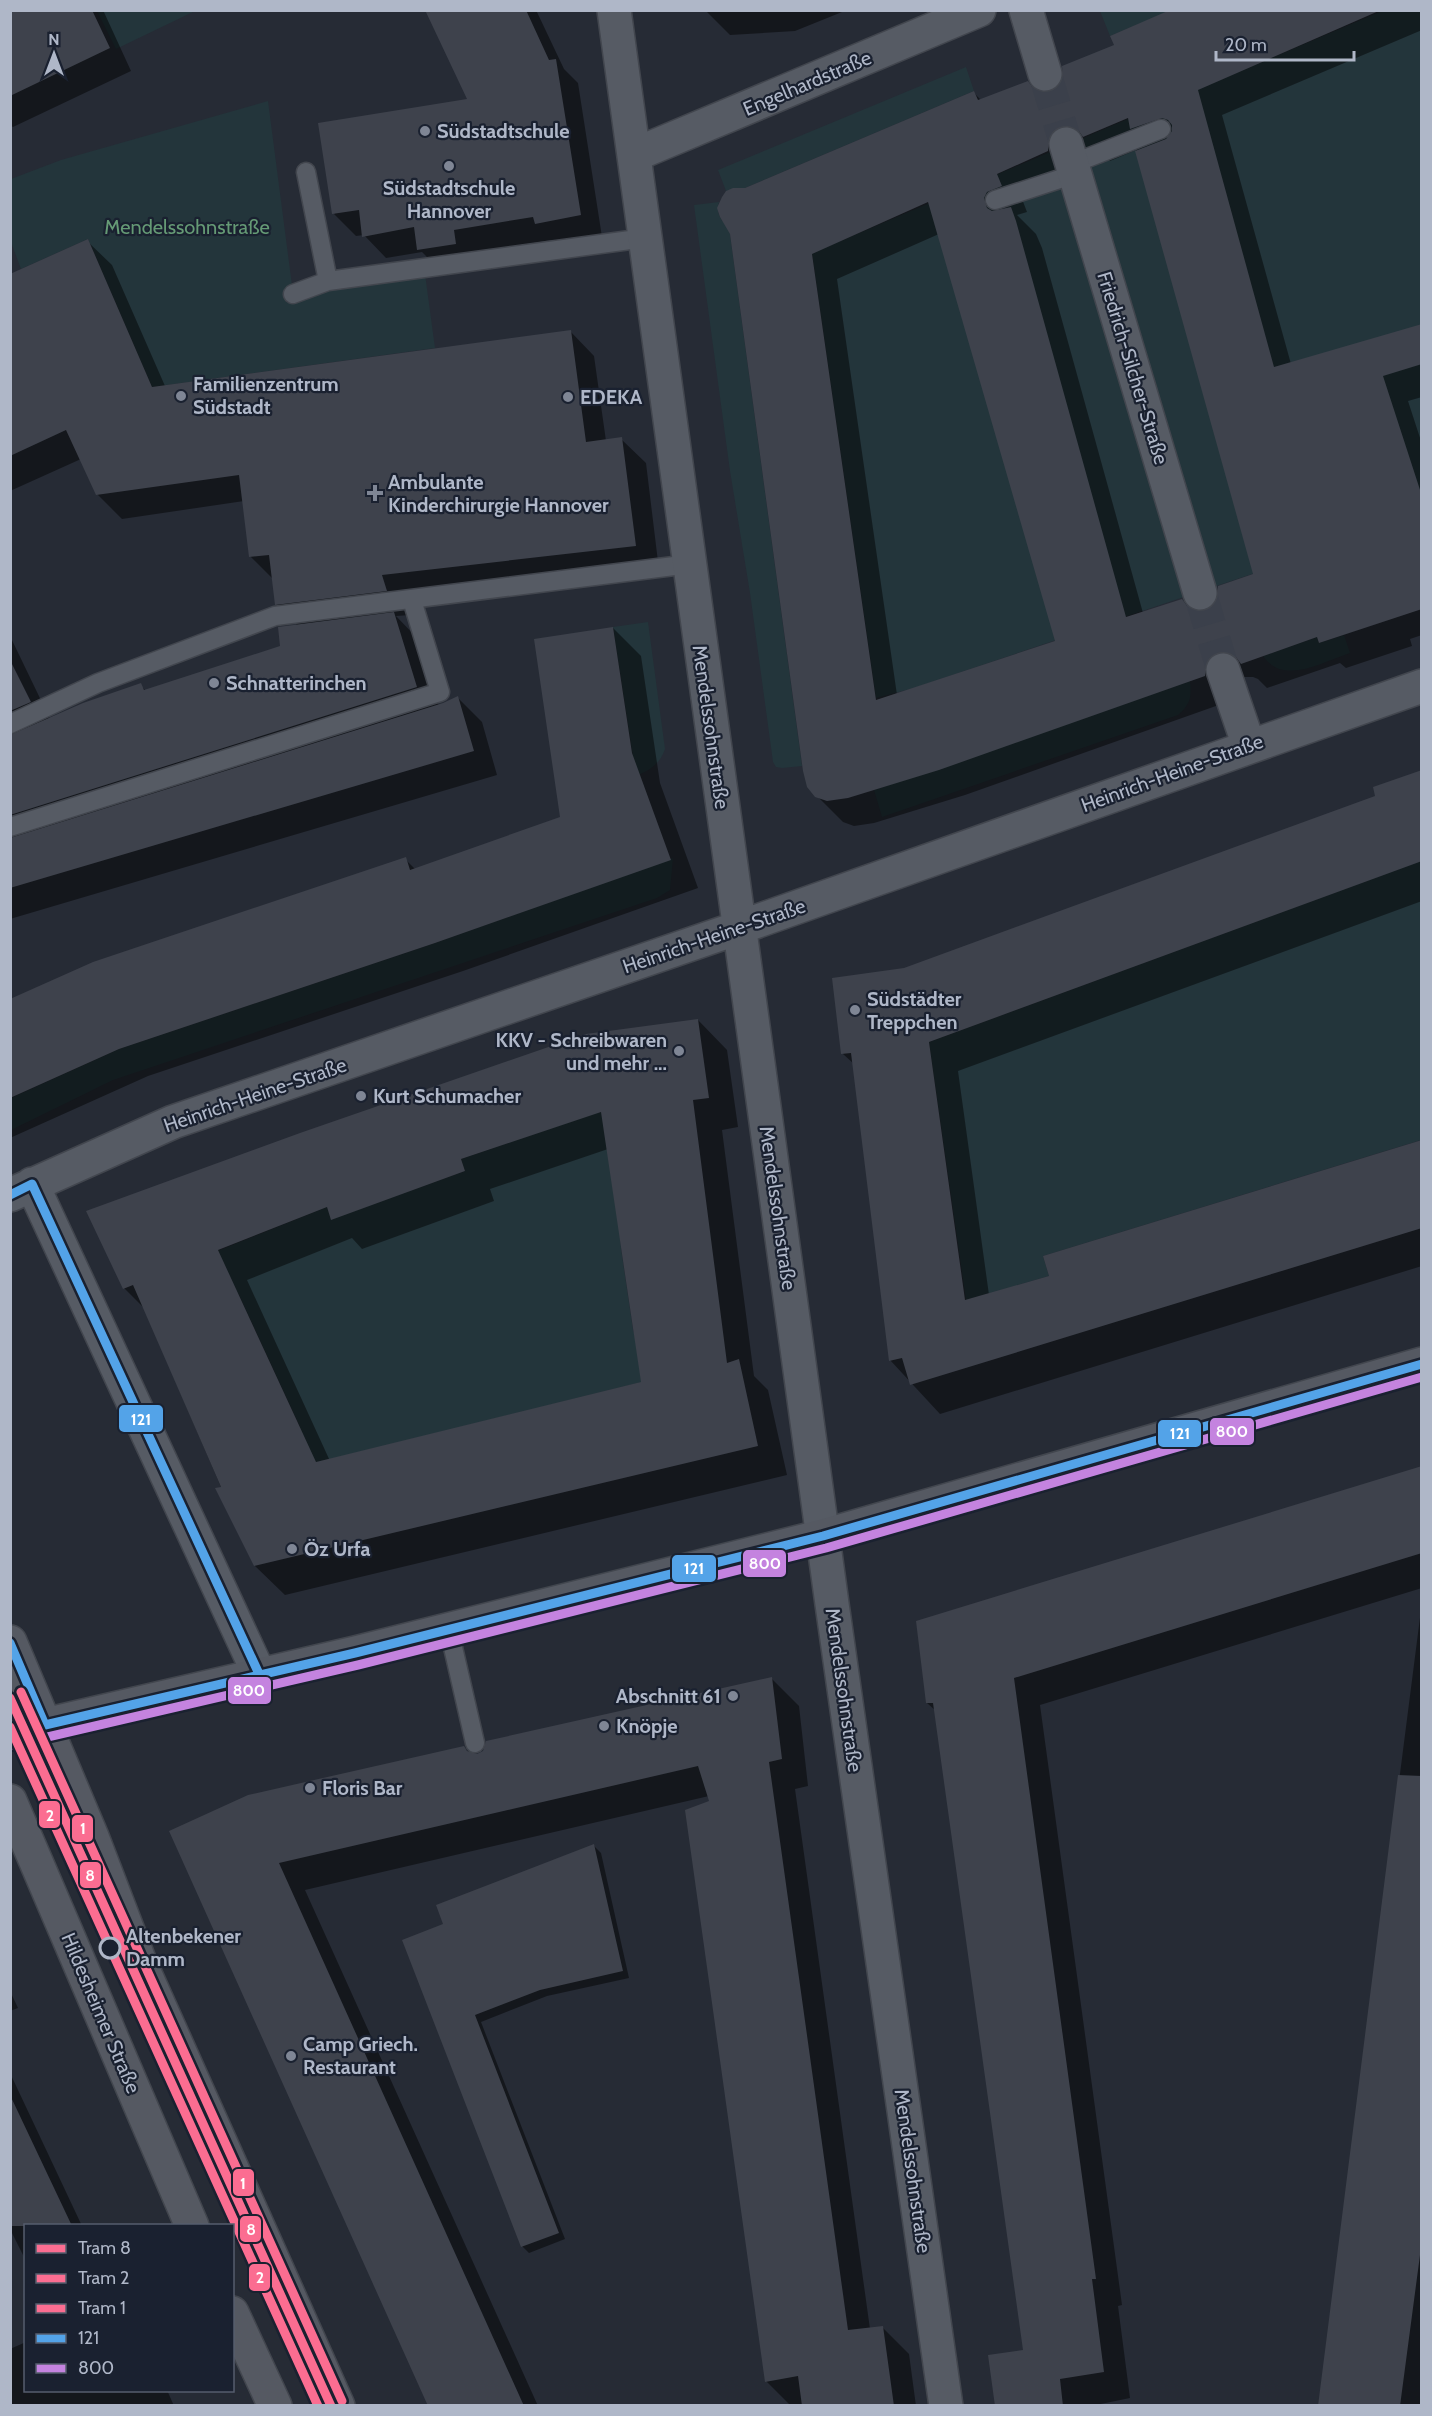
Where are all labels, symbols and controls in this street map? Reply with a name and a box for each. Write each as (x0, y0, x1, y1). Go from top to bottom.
north arrow (24, 24, 84, 84)
scale bar (1216, 24, 1354, 62)
text: N (48, 30, 60, 49)
text: 20 m (1225, 34, 1267, 56)
street label: Engelhardstraße (739, 45, 875, 121)
place label: Südstadtschule (437, 119, 570, 143)
marker: Südstadtschule (418, 124, 432, 138)
marker: Südstadtschule Hannover (442, 159, 456, 173)
place label: Südstadtschule Hannover (383, 176, 515, 223)
park label: Mendelssohnstraße (104, 215, 270, 239)
street label: Friedrich-Silcher-Straße (1092, 269, 1174, 467)
place label: Familienzentrum Südstadt (193, 372, 339, 419)
place label: EDEKA (580, 385, 643, 409)
marker: Familienzentrum Südstadt (174, 389, 188, 403)
marker: EDEKA (561, 390, 575, 404)
place label: Ambulante Kinderchirurgie Hannover (388, 470, 609, 517)
marker: Ambulante Kinderchirurgie Hannover (366, 484, 384, 502)
street label: Mendelssohnstraße (688, 643, 734, 811)
place label: Schnatterinchen (226, 671, 367, 695)
marker: Schnatterinchen (207, 676, 221, 690)
street label: Heinrich-Heine-Straße (1078, 729, 1266, 817)
street label: Heinrich-Heine-Straße (619, 893, 809, 979)
place label: Südstädter Treppchen (867, 987, 962, 1034)
marker: Südstädter Treppchen (848, 1003, 862, 1017)
place label: KKV - Schreibwaren und mehr ... (495, 1028, 667, 1075)
marker: KKV - Schreibwaren und mehr ... (672, 1044, 686, 1058)
street label: Heinrich-Heine-Straße (160, 1052, 350, 1138)
place label: Kurt Schumacher (373, 1084, 521, 1108)
marker: Kurt Schumacher (354, 1089, 368, 1103)
street label: Mendelssohnstraße (755, 1124, 801, 1292)
line badge: 121 (118, 1404, 164, 1433)
text: 121 (131, 1410, 151, 1429)
line badge: 800 (1209, 1417, 1255, 1446)
line badge: 121 (1157, 1419, 1202, 1448)
text: 800 (1216, 1422, 1248, 1441)
text: 121 (1170, 1424, 1190, 1443)
place label: Öz Urfa (304, 1537, 370, 1561)
marker: Öz Urfa (285, 1542, 299, 1556)
line badge: 800 (742, 1549, 787, 1578)
line badge: 121 (671, 1554, 717, 1583)
text: 800 (749, 1554, 781, 1573)
text: 121 (684, 1559, 704, 1578)
street label: Mendelssohnstraße (821, 1606, 867, 1774)
line badge: 800 (227, 1676, 272, 1705)
text: 800 (233, 1681, 265, 1700)
place label: Abschnitt 61 (616, 1684, 721, 1708)
marker: Abschnitt 61 (726, 1689, 740, 1703)
place label: Knöpje (616, 1714, 678, 1738)
marker: Knöpje (597, 1719, 611, 1733)
place label: Floris Bar (322, 1776, 403, 1800)
marker: Floris Bar (303, 1781, 317, 1795)
line badge: 2 (38, 1800, 61, 1829)
text: 2 (46, 1806, 54, 1825)
line badge: 1 (71, 1814, 94, 1843)
text: 1 (80, 1819, 86, 1838)
line badge: 8 (79, 1861, 102, 1889)
text: 8 (85, 1866, 95, 1885)
place label: Altenbekener Damm (126, 1924, 241, 1971)
street label: Hildesheimer Straße (56, 1929, 146, 2097)
marker: Altenbekener Damm (99, 1937, 121, 1959)
place label: Camp Griech. Restaurant (303, 2032, 418, 2079)
marker: Camp Griech. Restaurant (284, 2049, 298, 2063)
street label: Mendelssohnstraße (890, 2087, 936, 2255)
line badge: 1 (232, 2168, 255, 2197)
text: 1 (240, 2174, 246, 2193)
line badge: 8 (239, 2215, 262, 2243)
text: 8 (246, 2220, 256, 2239)
legend (24, 2224, 234, 2392)
text: Tram 8 (78, 2237, 131, 2259)
line badge: 2 (248, 2263, 271, 2292)
text: Tram 2 (78, 2267, 129, 2289)
text: 2 (256, 2268, 264, 2287)
text: Tram 1 (78, 2297, 126, 2319)
text: 121 (78, 2327, 99, 2349)
text: 800 (78, 2357, 114, 2379)

